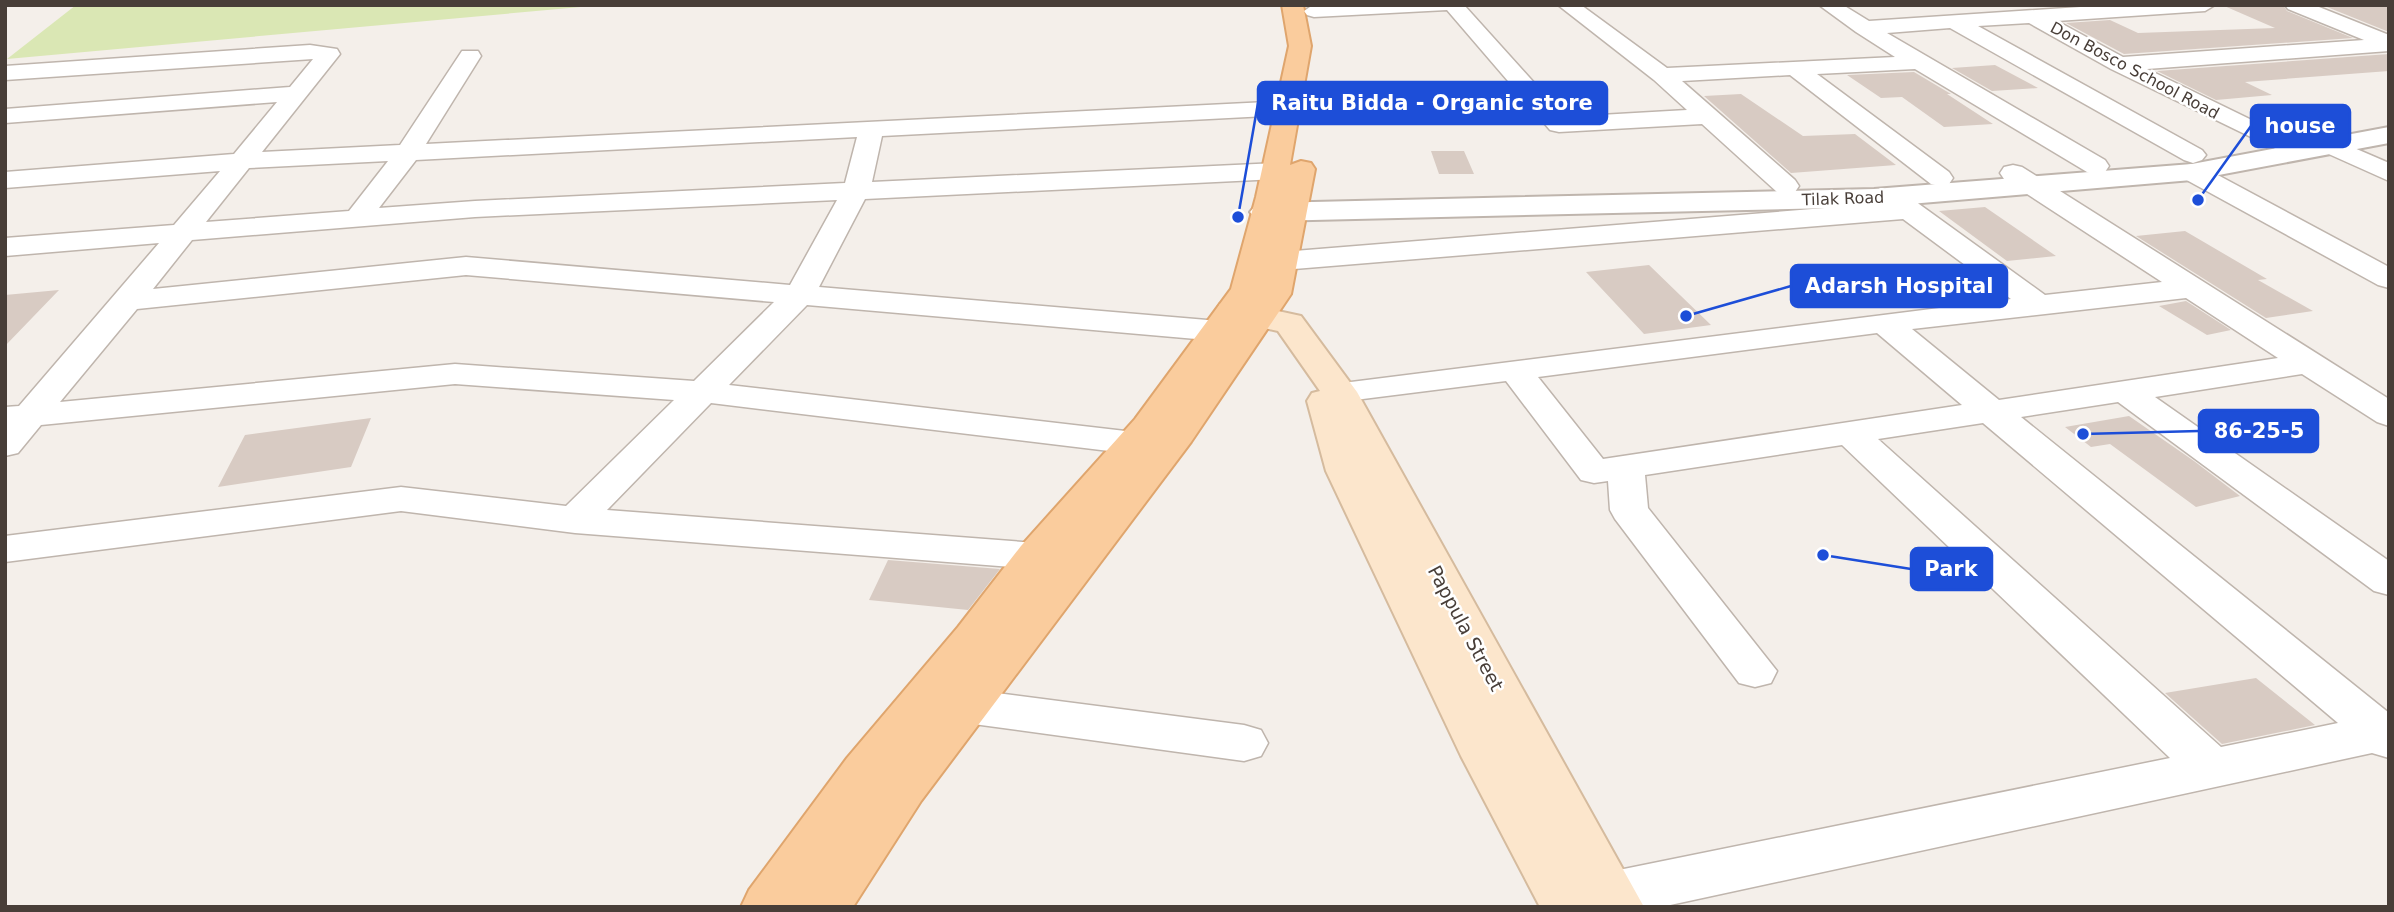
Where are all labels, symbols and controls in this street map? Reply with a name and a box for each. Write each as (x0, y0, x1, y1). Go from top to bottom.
street label: Don Bosco School Road (2047, 18, 2222, 123)
callout: Raitu Bidda - Organic store (1258, 82, 1607, 124)
text: Raitu Bidda - Organic store (1271, 91, 1593, 115)
callout: house (2251, 105, 2350, 147)
text: house (2264, 114, 2336, 138)
street label: Tilak Road (1800, 188, 1885, 209)
callout: Adarsh Hospital (1791, 265, 2007, 307)
text: Adarsh Hospital (1805, 274, 1993, 298)
callout: 86-25-5 (2199, 410, 2318, 452)
text: 86-25-5 (2214, 419, 2304, 443)
callout: Park (1911, 548, 1992, 590)
text: Park (1924, 557, 1979, 581)
street label: Pappula Street (1424, 561, 1508, 695)

